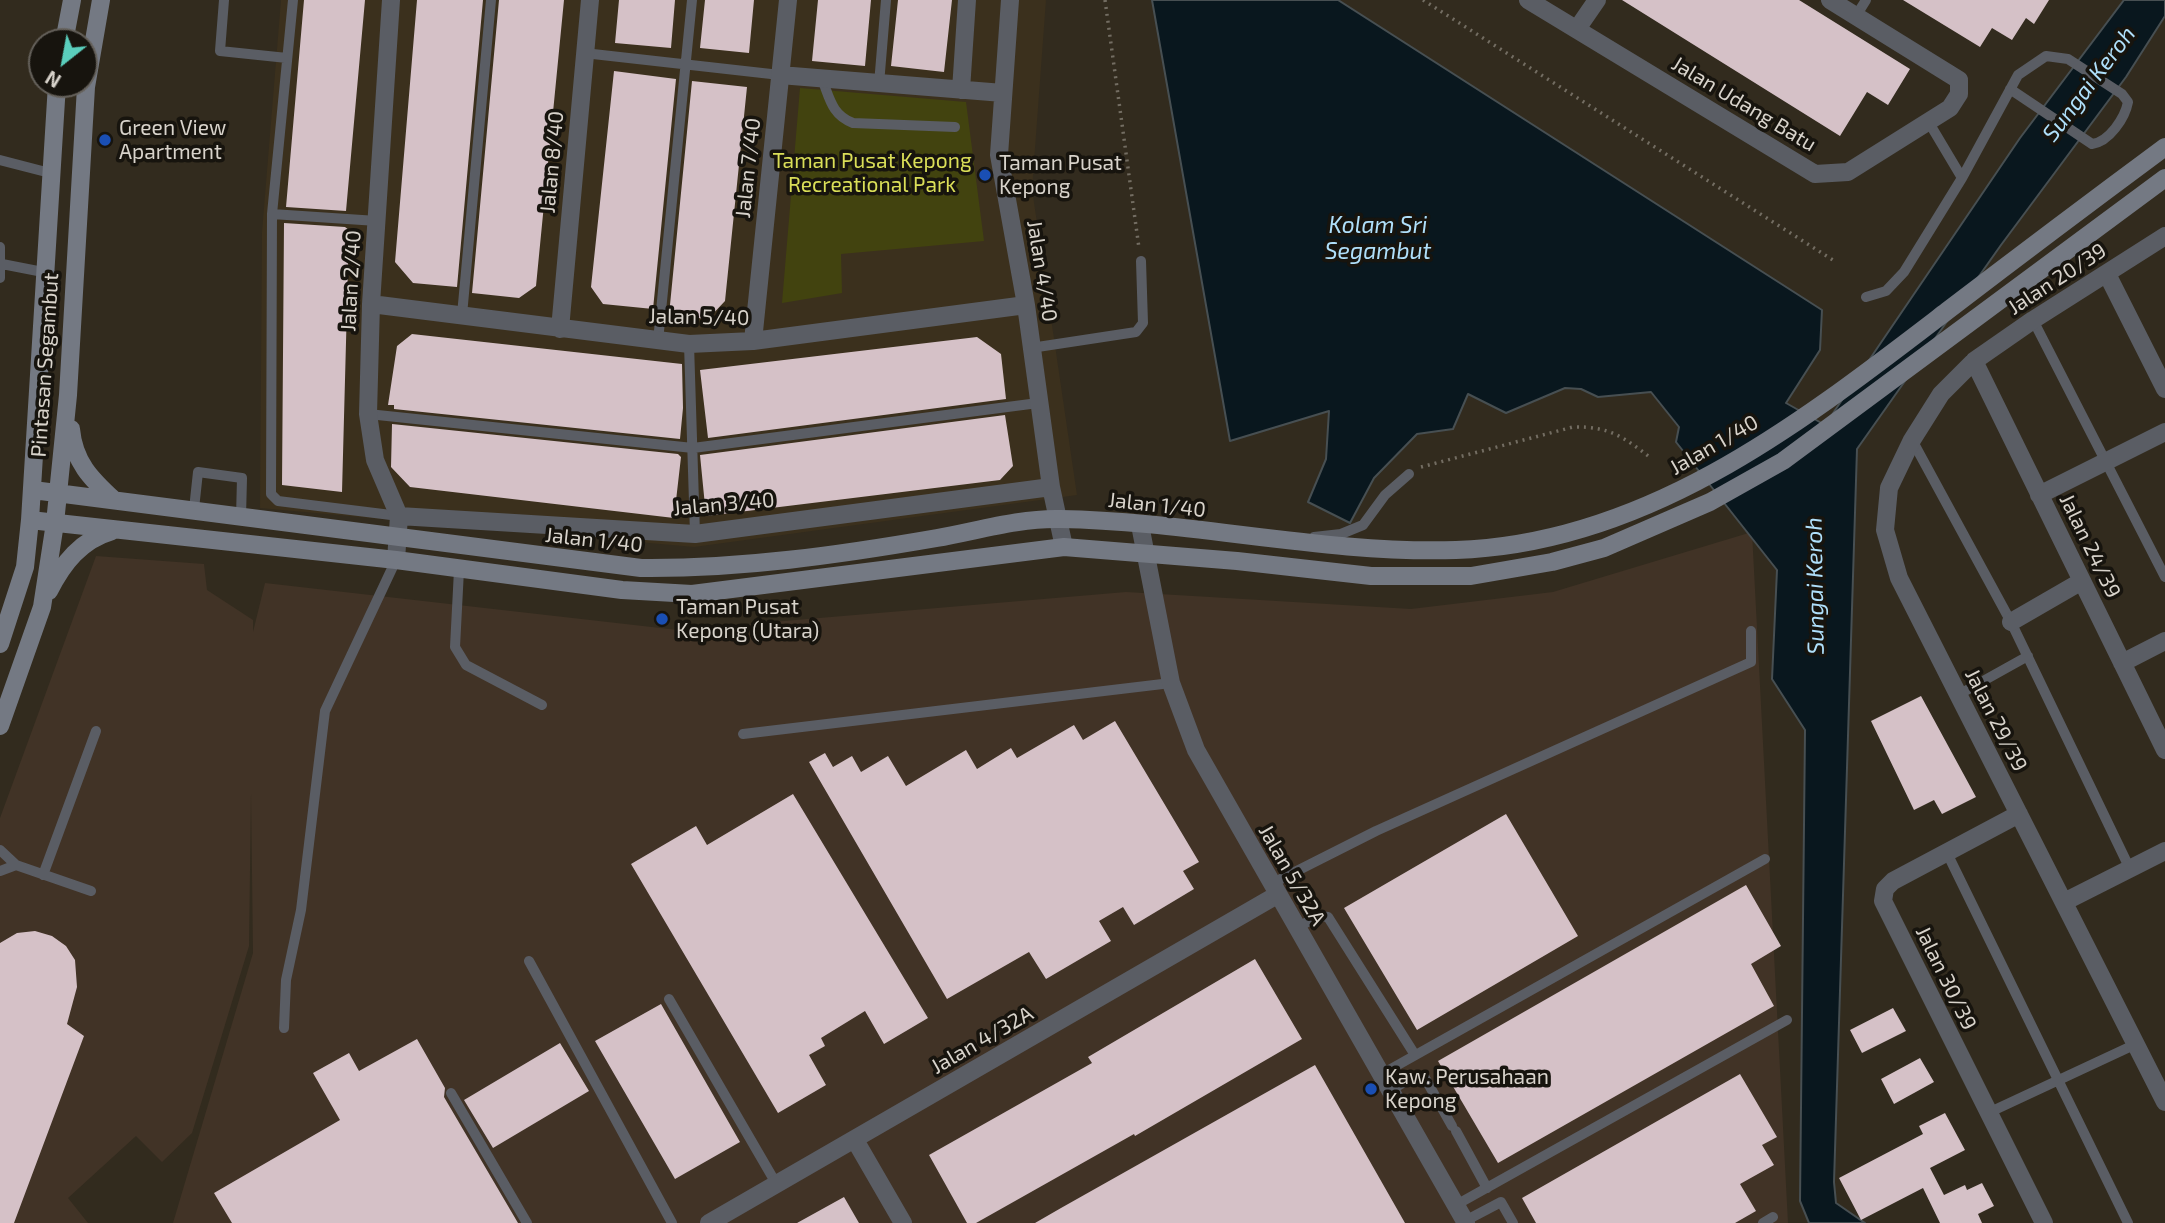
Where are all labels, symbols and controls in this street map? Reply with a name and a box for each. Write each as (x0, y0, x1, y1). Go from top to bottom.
water label: Sungai Keroh (2037, 21, 2141, 147)
north arrow (28, 28, 98, 98)
street label: Jalan Udang Batu (1667, 51, 1821, 157)
text: N (41, 66, 65, 93)
street label: Jalan 8/40 (535, 110, 569, 214)
place label: Green View Apartment (119, 115, 226, 165)
street label: Jalan 7/40 (730, 117, 766, 219)
marker: Green View Apartment (97, 132, 113, 148)
park label: Taman Pusat Kepong Recreational Park (772, 148, 972, 198)
place label: Taman Pusat Kepong (999, 150, 1122, 200)
marker: Taman Pusat Kepong (977, 167, 993, 183)
water label: Kolam Sri Segambut (1325, 211, 1431, 265)
street label: Jalan 4/40 (1022, 218, 1062, 324)
street label: Jalan 2/40 (336, 230, 366, 332)
street label: Jalan 20/39 (2003, 238, 2111, 320)
street label: Pintasan Segambut (26, 272, 64, 458)
street label: Jalan 5/40 (648, 304, 750, 330)
street label: Jalan 1/40 (1665, 410, 1763, 480)
street label: Jalan 3/40 (672, 487, 776, 521)
street label: Jalan 1/40 (1107, 487, 1207, 523)
street label: Jalan 24/39 (2054, 490, 2126, 602)
water label: Sungai Keroh (1800, 517, 1830, 655)
street label: Jalan 1/40 (544, 522, 644, 558)
place label: Taman Pusat Kepong (Utara) (676, 594, 819, 644)
marker: Taman Pusat Kepong (Utara) (654, 611, 670, 627)
street label: Jalan 29/39 (1959, 665, 2033, 775)
street label: Jalan 5/32A (1253, 820, 1331, 930)
street label: Jalan 30/39 (1910, 922, 1982, 1034)
street label: Jalan 4/32A (926, 1001, 1038, 1079)
place label: Kaw. Perusahaan Kepong (1385, 1064, 1549, 1114)
marker: Kaw. Perusahaan Kepong (1363, 1081, 1379, 1097)

